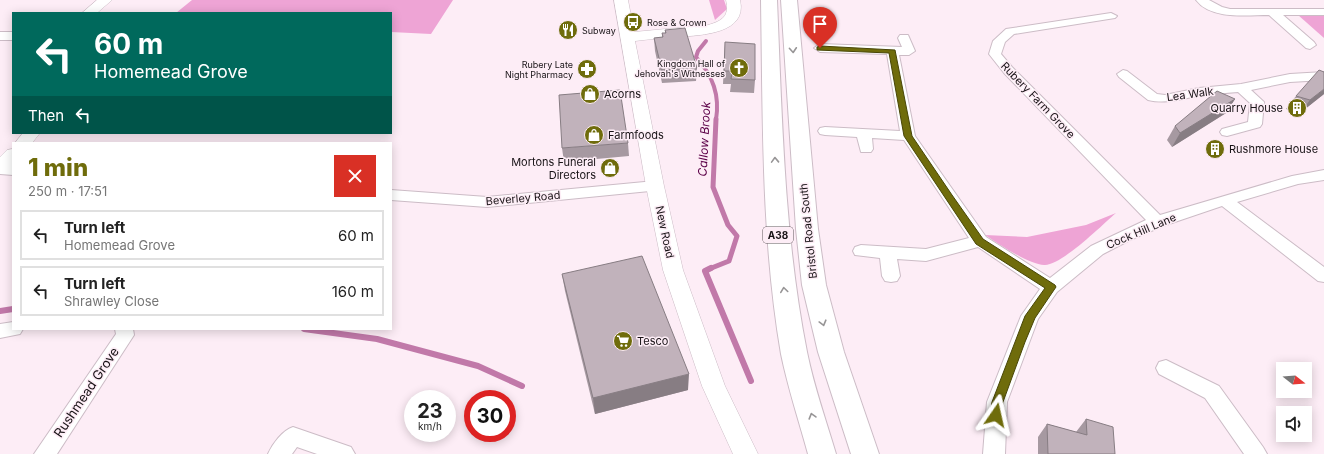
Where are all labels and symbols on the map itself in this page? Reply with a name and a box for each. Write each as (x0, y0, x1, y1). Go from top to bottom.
pin (803, 7.0, 837, 48)
bus stop icon: Rose & Crown (622, 11, 644, 33)
place label: Rose & Crown (647, 17, 707, 28)
restaurant icon: Subway (557, 19, 579, 41)
place label: Subway (582, 25, 616, 36)
one-way arrow (788, 47, 797, 53)
church icon: Kingdom Hall of Jehovah's Witnesses (728, 57, 750, 79)
pharmacy icon: Rubery Late Night Pharmacy (576, 58, 598, 80)
place label: Kingdom Hall of Jehovah's Witnesses (635, 58, 726, 79)
place label: Rubery Late Night Pharmacy (505, 59, 573, 80)
street label: Rubery Farm Grove (998, 59, 1078, 141)
shop icon: Acorns (579, 83, 601, 105)
street label: Lea Walk (1166, 84, 1214, 104)
place label: Acorns (604, 87, 641, 101)
building icon: Quarry House (1286, 97, 1308, 119)
water label: Callow Brook (695, 101, 713, 177)
place label: Quarry House (1211, 101, 1283, 115)
shop icon: Farmfoods (583, 124, 605, 146)
place label: Farmfoods (608, 128, 664, 142)
building icon: Rushmore House (1204, 138, 1226, 160)
place label: Rushmore House (1229, 142, 1318, 156)
place label: Mortons Funeral Directors (511, 155, 596, 182)
shop icon: Mortons Funeral Directors (599, 157, 621, 179)
one-way arrow (770, 157, 779, 163)
street label: Bristol Road South (796, 183, 820, 279)
street label: Beverley Road (485, 188, 561, 208)
street label: New Road (653, 205, 677, 259)
street label: Cock Hill Lane (1104, 210, 1178, 252)
road number: A38 (763, 227, 793, 243)
one-way arrow (780, 287, 789, 293)
one-way arrow (819, 319, 827, 326)
supermarket icon: Tesco (612, 330, 634, 352)
place label: Tesco (637, 334, 669, 348)
street label: Rushmead Grove (50, 344, 122, 440)
north arrow (1276, 362, 1312, 398)
speed limit sign: 30 (464, 390, 516, 442)
position arrow (975, 394, 1017, 436)
one-way arrow (808, 413, 817, 420)

